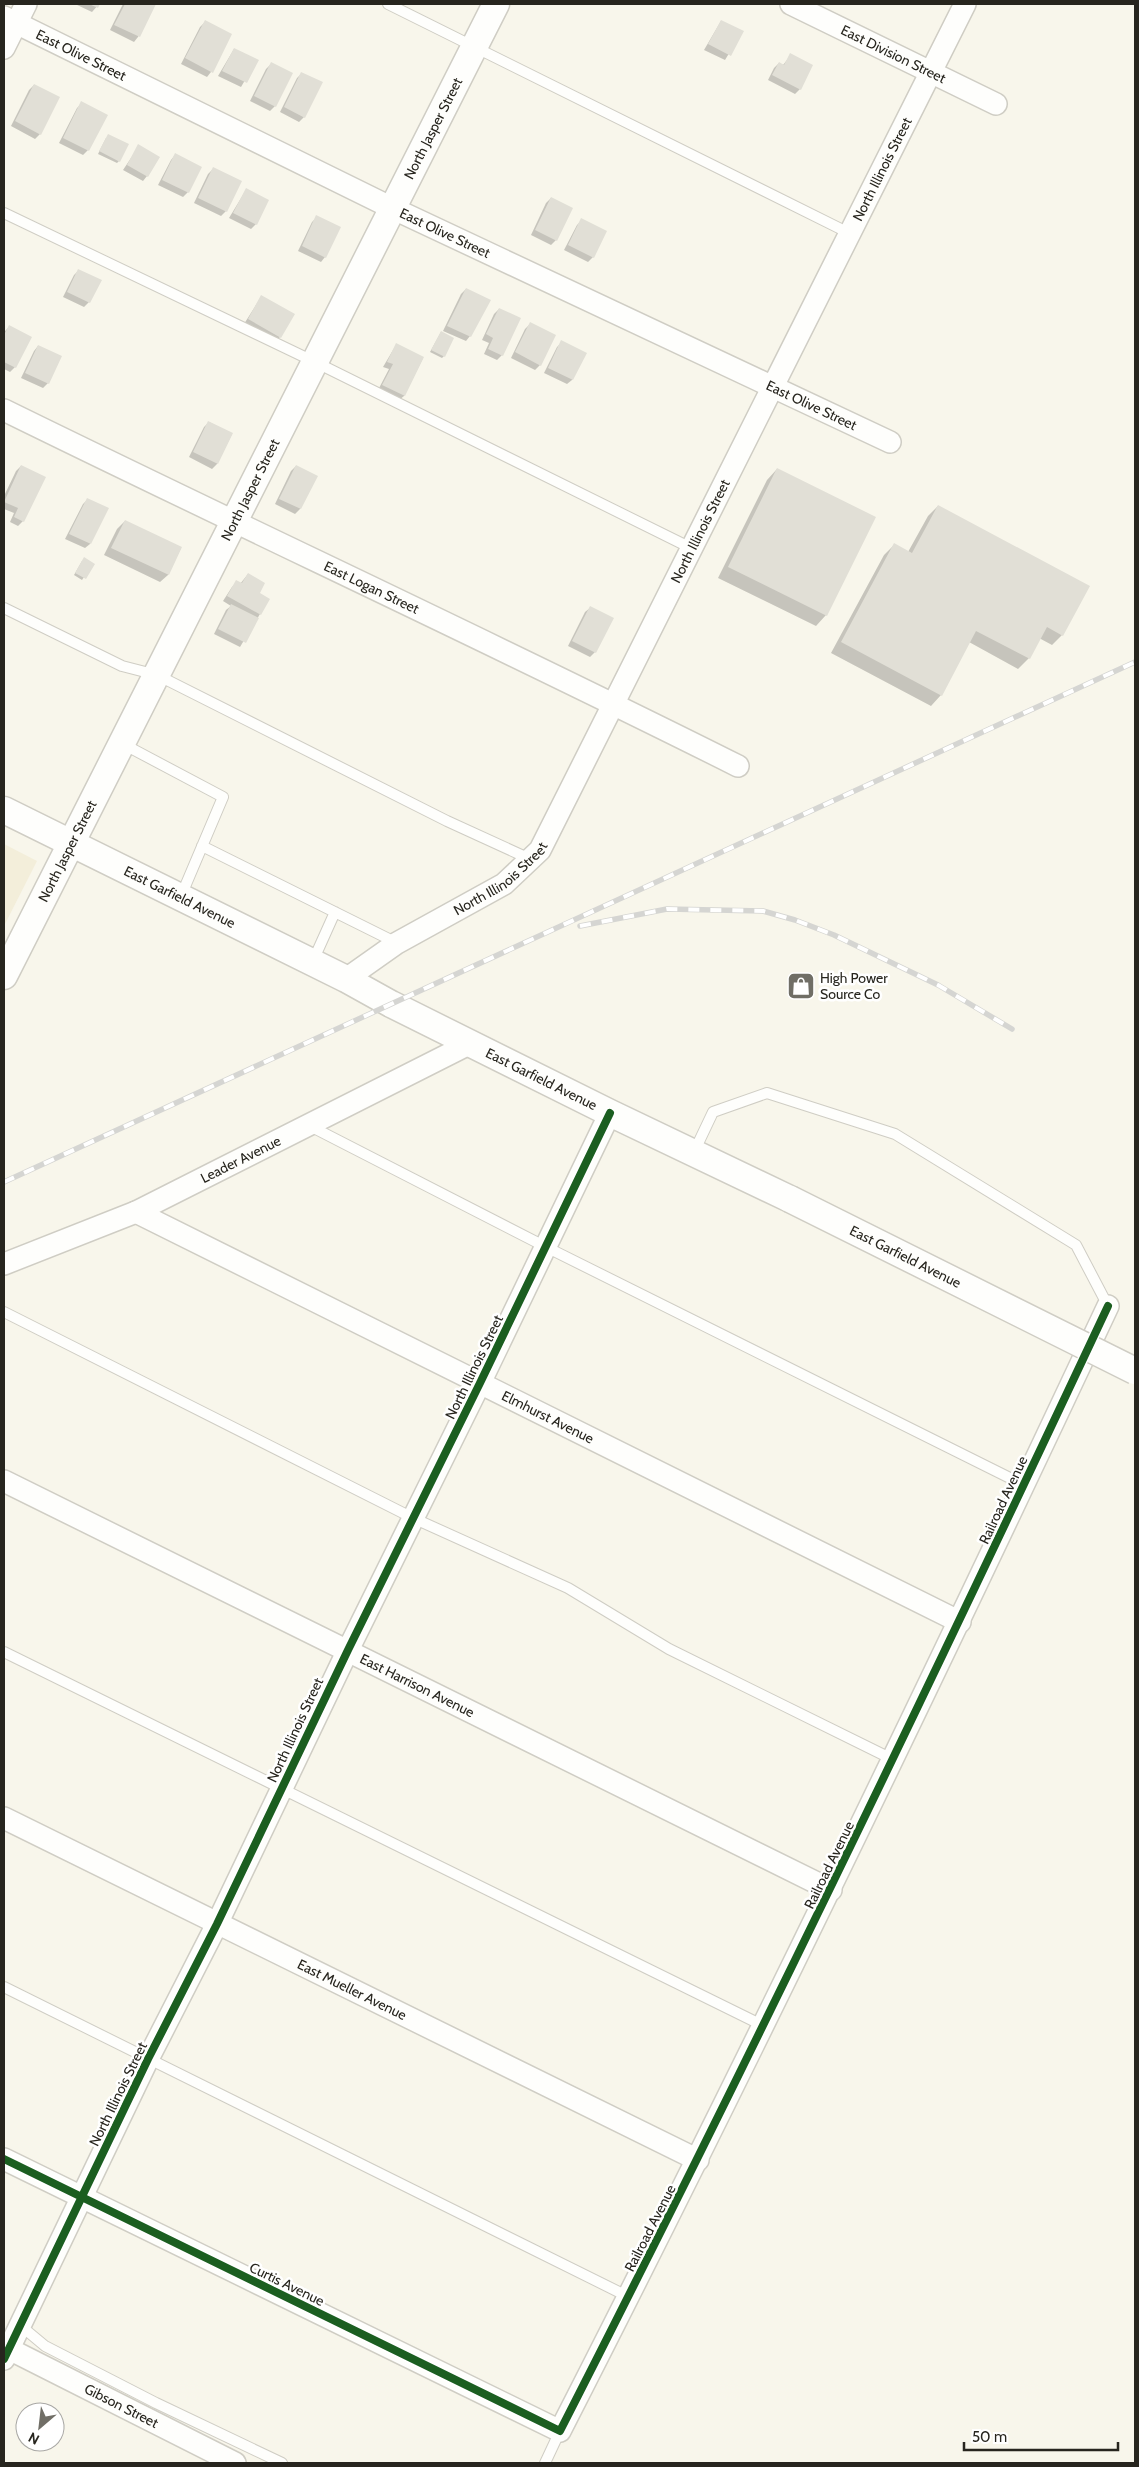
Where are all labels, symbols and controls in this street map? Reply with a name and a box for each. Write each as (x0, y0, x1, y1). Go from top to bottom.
street label: East Division Street (838, 21, 949, 87)
street label: East Olive Street (33, 25, 129, 85)
street label: North Jasper Street (400, 74, 466, 182)
street label: North Illinois Street (848, 114, 916, 224)
street label: East Olive Street (397, 204, 494, 262)
street label: East Olive Street (763, 376, 860, 434)
street label: North Jasper Street (217, 436, 284, 544)
street label: North Illinois Street (667, 476, 734, 586)
street label: East Logan Street (321, 557, 422, 618)
street label: North Jasper Street (34, 797, 101, 905)
street label: North Illinois Street (450, 839, 552, 919)
street label: East Garfield Avenue (121, 862, 238, 932)
place label: High Power Source Co (820, 969, 888, 1003)
shop icon: High Power Source Co (786, 971, 816, 1001)
street label: East Garfield Avenue (483, 1044, 600, 1114)
street label: Leader Avenue (197, 1131, 284, 1187)
street label: East Garfield Avenue (847, 1221, 964, 1292)
street label: North Illinois Street (441, 1312, 507, 1422)
street label: Elmhurst Avenue (499, 1386, 597, 1447)
street label: Railroad Avenue (975, 1453, 1031, 1547)
street label: East Harrison Avenue (357, 1650, 477, 1721)
street label: North Illinois Street (263, 1674, 327, 1785)
street label: Railroad Avenue (800, 1818, 858, 1912)
street label: East Mueller Avenue (294, 1955, 410, 2024)
street label: North Illinois Street (85, 2039, 151, 2149)
street label: Railroad Avenue (620, 2181, 680, 2275)
street label: Curtis Avenue (247, 2258, 327, 2310)
street label: Gibson Street (81, 2380, 162, 2432)
north arrow (15, 2402, 65, 2452)
scale bar (964, 2420, 1118, 2452)
text: N (25, 2428, 42, 2449)
text: 50 m (972, 2428, 1007, 2446)

